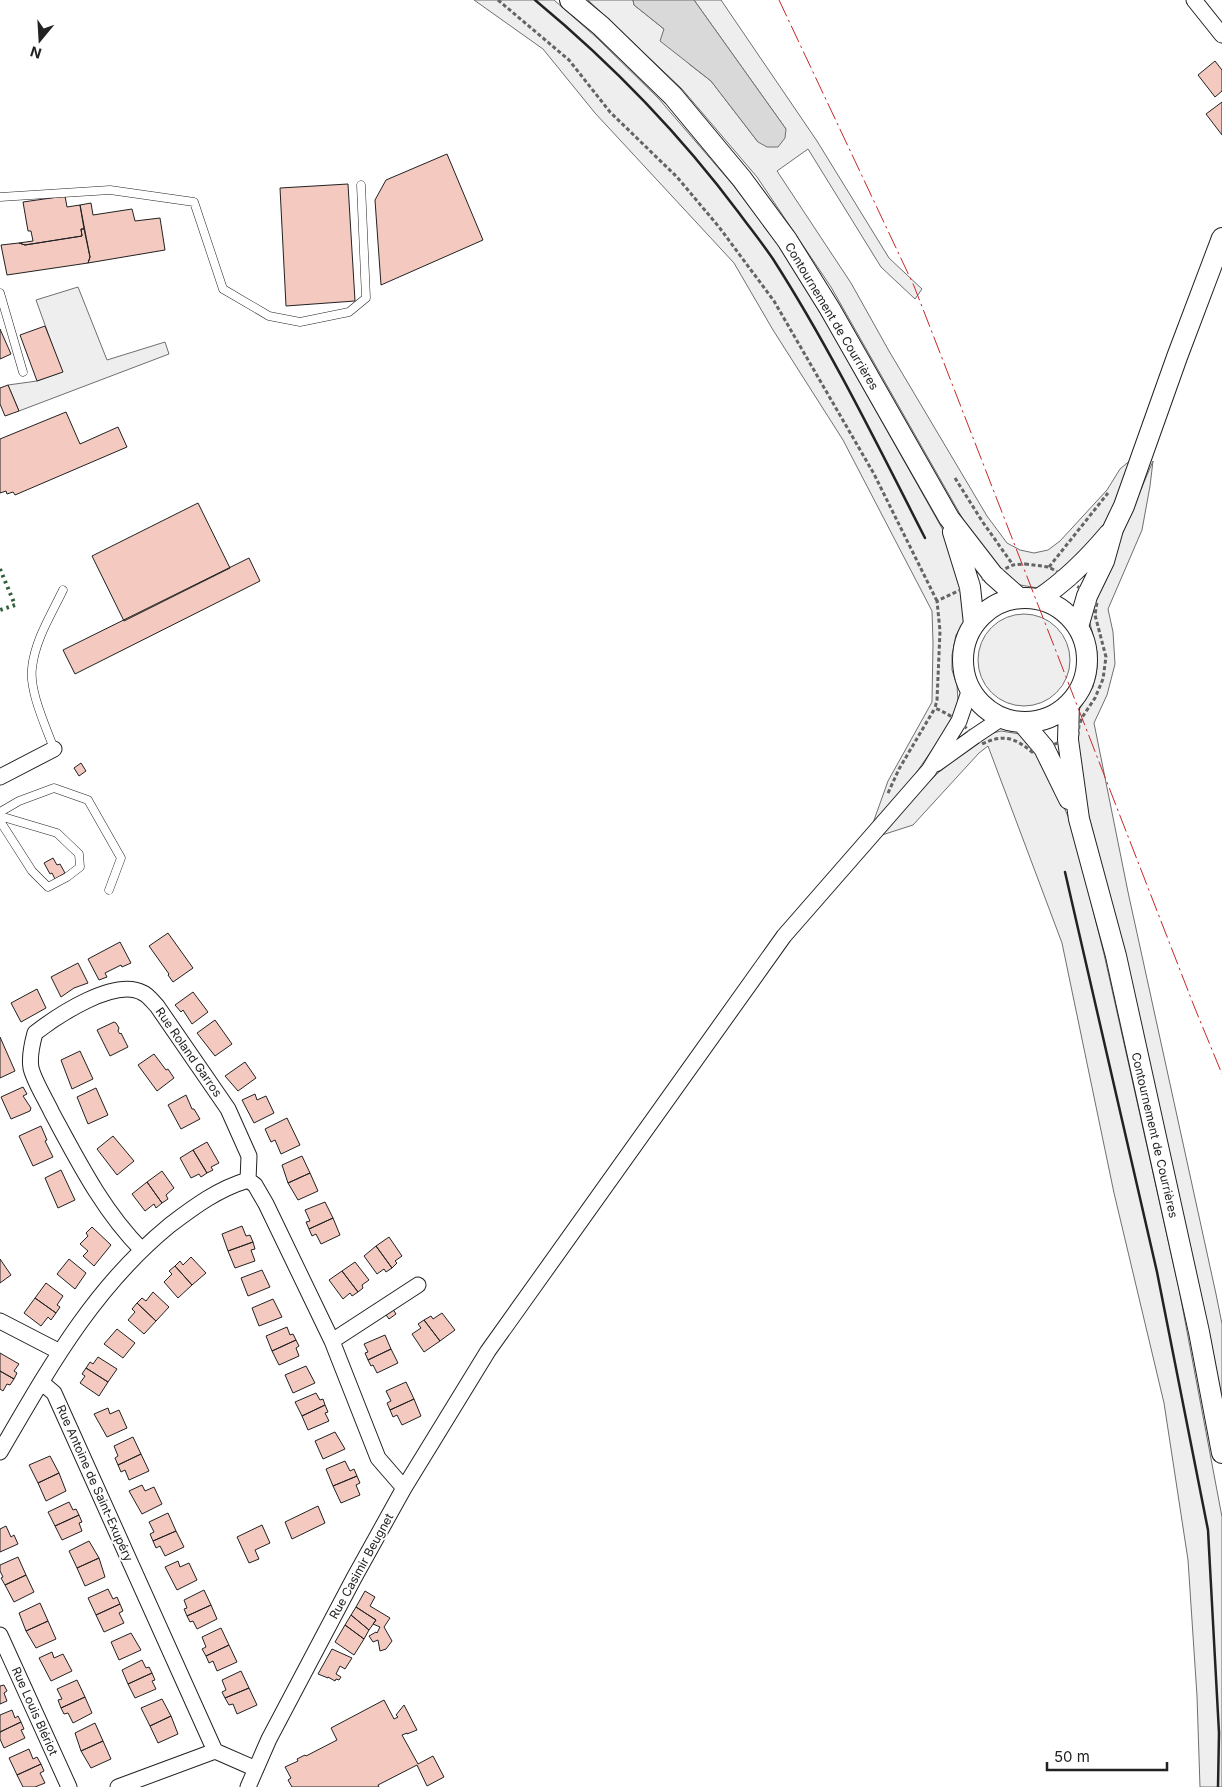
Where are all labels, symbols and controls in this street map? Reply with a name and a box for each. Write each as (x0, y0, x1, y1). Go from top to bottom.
north arrow (15, 15, 65, 65)
text: N (28, 43, 44, 63)
street label: Contournement de Courrières (782, 239, 882, 393)
street label: Rue Roland Garros (153, 1004, 225, 1100)
street label: Contournement de Courrières (1129, 1051, 1181, 1219)
street label: Rue Antoine de Saint-Exupéry (54, 1402, 137, 1564)
street label: Rue Casimir Beugnet (326, 1510, 396, 1621)
street label: Rue Louis Blériot (9, 1664, 61, 1758)
scale bar (1047, 1740, 1167, 1772)
text: 50 m (1054, 1747, 1090, 1766)

